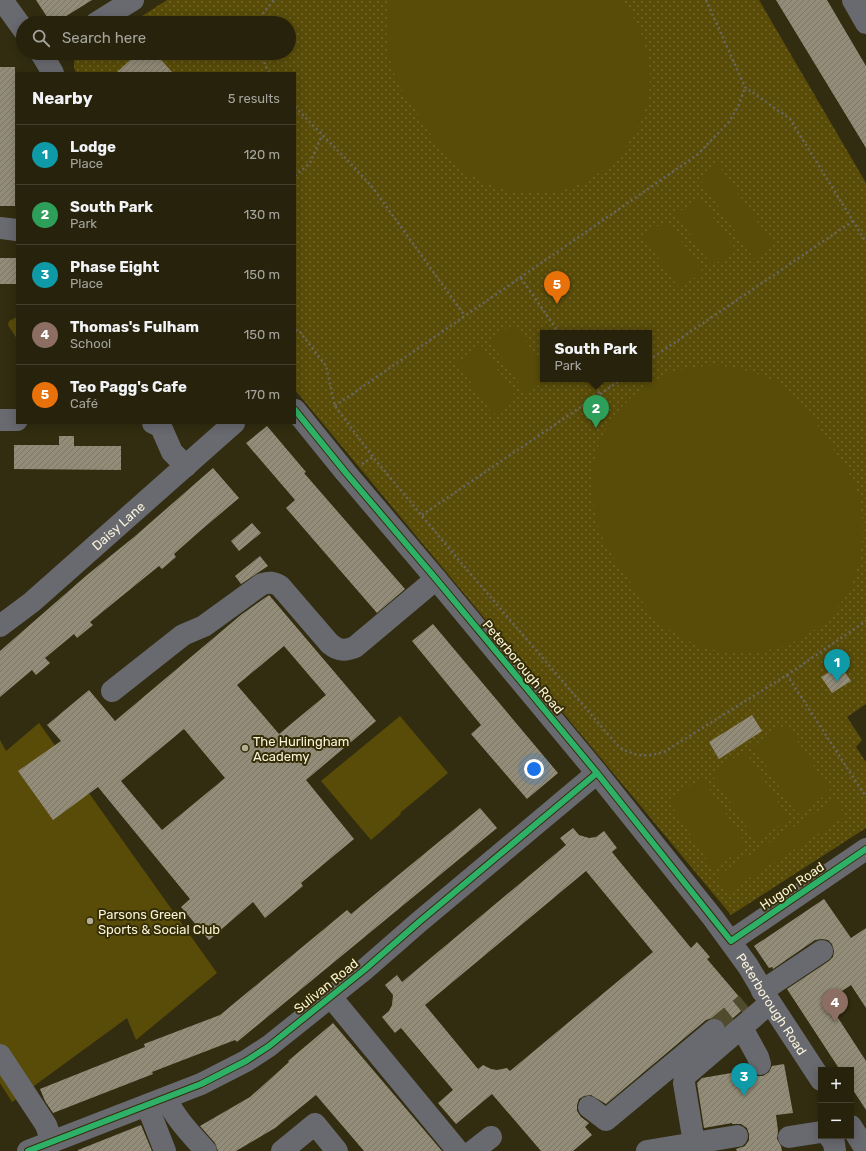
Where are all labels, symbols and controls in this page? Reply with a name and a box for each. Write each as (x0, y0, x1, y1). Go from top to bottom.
search box (16, 16, 296, 60)
icon: search (30, 27, 52, 49)
text: Search here (62, 29, 146, 47)
text: Nearby (32, 88, 93, 108)
text: 5 results (228, 91, 280, 106)
text: Lodge (70, 138, 116, 156)
text: 1 (42, 147, 48, 162)
text: 120 m (244, 147, 280, 162)
text: Place (70, 156, 103, 171)
text: South Park (70, 198, 153, 216)
text: 2 (41, 207, 49, 222)
text: 130 m (244, 207, 280, 222)
text: Park (70, 216, 97, 231)
text: Phase Eight (70, 258, 159, 276)
text: 3 (41, 267, 49, 282)
text: 150 m (244, 267, 280, 282)
pin: 5 (544, 271, 570, 304)
text: Place (70, 276, 103, 291)
text: Thomas's Fulham (70, 318, 199, 336)
text: 4 (41, 327, 49, 342)
text: 150 m (244, 327, 280, 342)
popup (540, 330, 652, 382)
text: School (70, 336, 111, 351)
text: South Park (554, 340, 638, 358)
text: Park (554, 358, 582, 373)
text: Teo Pagg's Cafe (70, 378, 187, 396)
text: 5 (41, 387, 49, 402)
text: 170 m (245, 387, 280, 402)
pin: 2 (583, 395, 609, 428)
text: Café (70, 396, 98, 411)
street label: Daisy Lane (89, 498, 148, 553)
street label: Peterborough Road (479, 617, 567, 718)
pin: 1 (824, 649, 850, 682)
place label: The Hurlingham Academy (253, 734, 349, 764)
marker: The Hurlingham Academy (240, 743, 250, 753)
your location (524, 759, 544, 779)
street label: Hugon Road (757, 859, 828, 914)
place label: Parsons Green Sports & Social Club (98, 907, 220, 937)
marker: Parsons Green Sports & Social Club (85, 916, 95, 926)
street label: Peterborough Road (734, 950, 810, 1058)
street label: Sulivan Road (291, 956, 361, 1016)
pin: 4 (822, 989, 848, 1022)
pin: 3 (731, 1063, 757, 1096)
map controls (818, 1067, 854, 1139)
button: + (818, 1067, 854, 1103)
button: − (818, 1103, 854, 1139)

